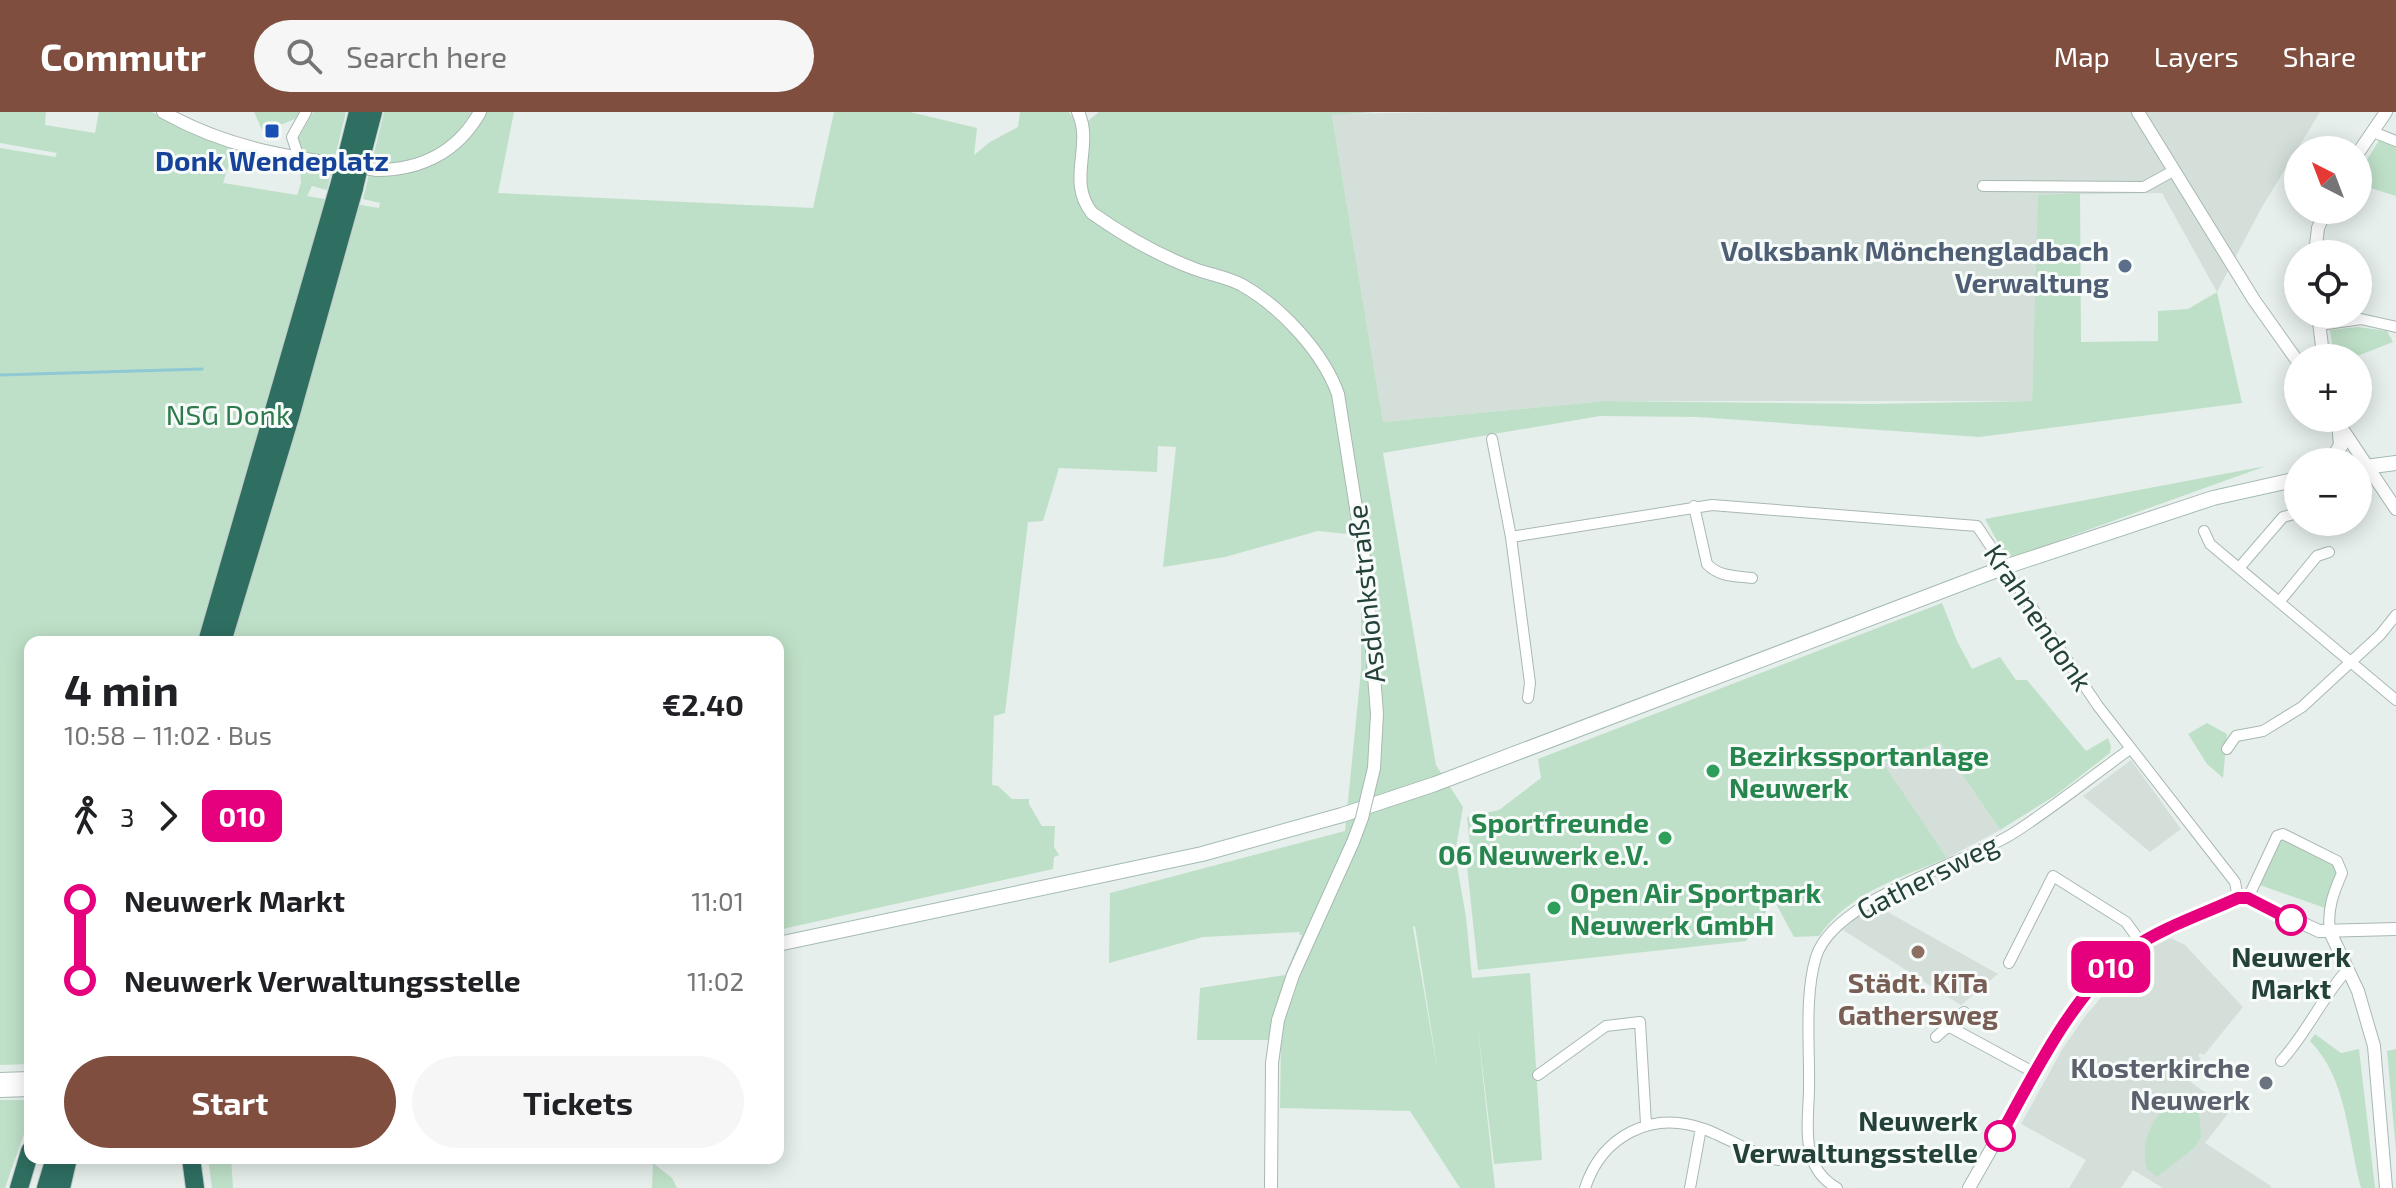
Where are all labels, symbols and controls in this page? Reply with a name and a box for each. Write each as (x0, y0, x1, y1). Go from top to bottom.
search box (254, 20, 814, 92)
text: Commutr (40, 33, 206, 79)
icon: search (282, 34, 326, 78)
text: Search here (346, 38, 507, 74)
text: Map (2054, 39, 2110, 73)
text: Layers (2154, 39, 2239, 73)
text: Share (2283, 39, 2356, 73)
marker: Donk Wendeplatz (263, 122, 281, 140)
north arrow (2284, 136, 2372, 224)
map controls (2284, 136, 2372, 536)
place label: Donk Wendeplatz (155, 143, 389, 177)
place label: Volksbank Mönchengladbach Verwaltung (1720, 233, 2109, 299)
button: locate (2284, 240, 2372, 328)
marker: Volksbank Mönchengladbach Verwaltung (2116, 257, 2134, 275)
button: + (2284, 344, 2372, 432)
park label: NSG Donk (166, 397, 290, 431)
button: − (2284, 448, 2372, 536)
street label: Asdonkstraße (1339, 503, 1391, 685)
street label: Krahnendonk (1978, 537, 2100, 697)
text: 4 min (64, 662, 179, 715)
text: €2.40 (662, 686, 744, 722)
text: 10:58 – 11:02 · Bus (64, 719, 272, 750)
place label: Bezirkssportanlage Neuwerk (1729, 738, 1989, 804)
marker: Bezirkssportanlage Neuwerk (1704, 762, 1722, 780)
icon: walk (64, 794, 108, 838)
icon: forward (146, 794, 190, 838)
text: 010 (218, 799, 266, 833)
text: 3 (120, 801, 134, 832)
place label: Sportfreunde 06 Neuwerk e.V. (1438, 805, 1649, 871)
street label: Gathersweg (1851, 826, 2004, 926)
marker: Sportfreunde 06 Neuwerk e.V. (1656, 829, 1674, 847)
place label: Open Air Sportpark Neuwerk GmbH (1570, 875, 1821, 941)
text: Neuwerk Markt (124, 882, 345, 918)
text: 11:01 (691, 885, 744, 916)
marker: Open Air Sportpark Neuwerk GmbH (1545, 899, 1563, 917)
marker: Neuwerk Markt (2276, 905, 2306, 935)
place label: Neuwerk Markt (2231, 939, 2351, 1005)
line badge: 010 (2065, 941, 2157, 993)
marker: Städt. KiTa Gathersweg (1909, 943, 1927, 961)
text: 010 (2087, 950, 2135, 984)
text: Neuwerk Verwaltungsstelle (124, 962, 521, 998)
text: 11:02 (687, 965, 744, 996)
place label: Städt. KiTa Gathersweg (1838, 965, 1998, 1031)
place label: Klosterkirche Neuwerk (2070, 1050, 2250, 1116)
button: Start (64, 1056, 396, 1148)
button: Tickets (412, 1056, 744, 1148)
marker: Klosterkirche Neuwerk (2257, 1074, 2275, 1092)
place label: Neuwerk Verwaltungsstelle (1733, 1103, 1978, 1169)
marker: Neuwerk Verwaltungsstelle (1985, 1121, 2015, 1151)

